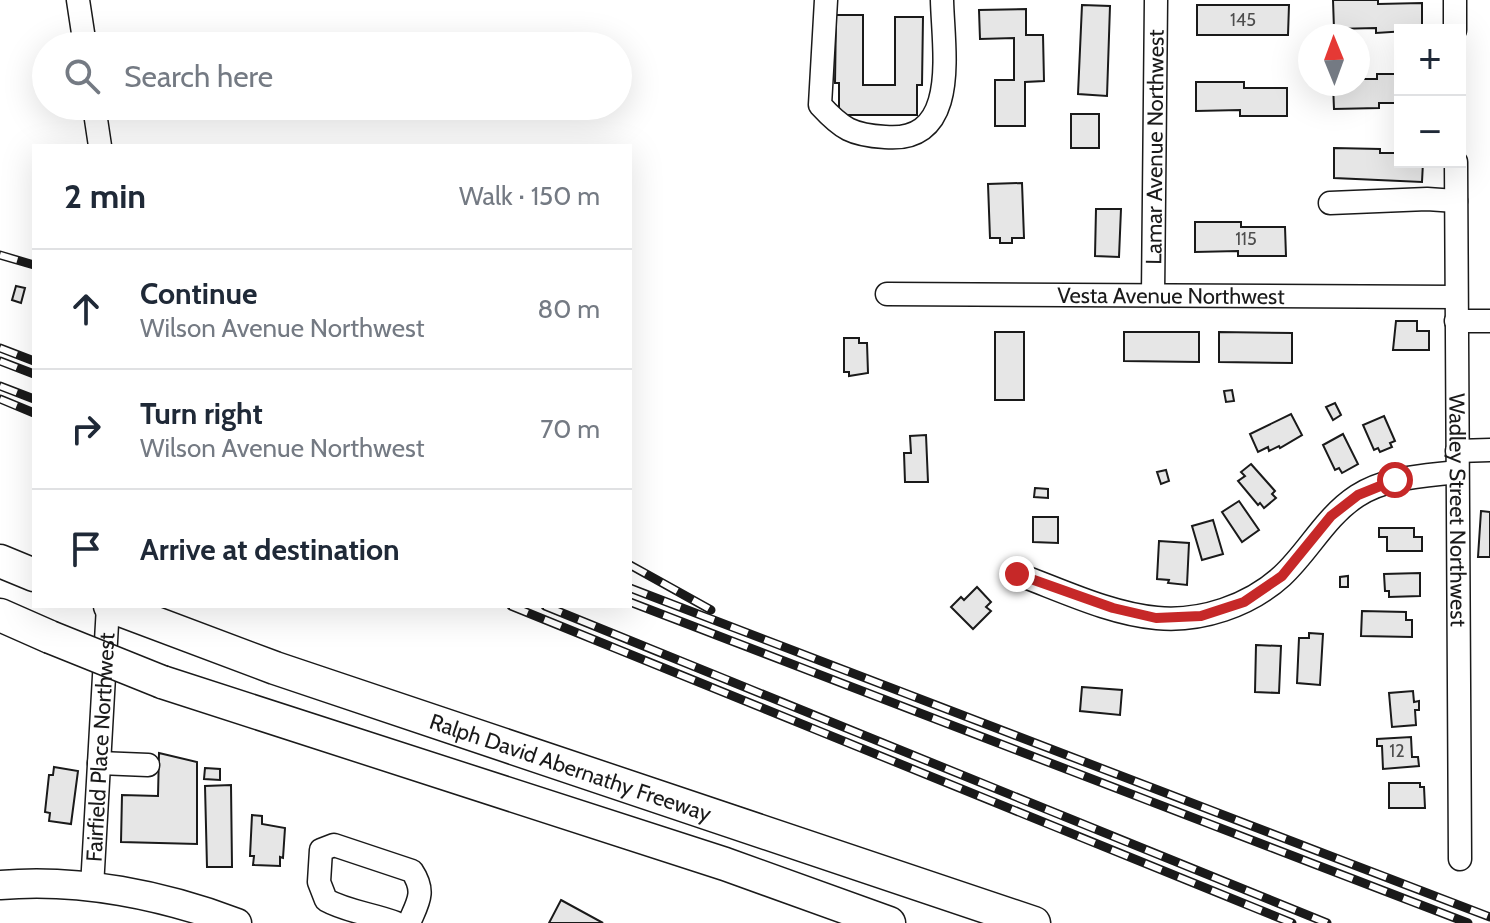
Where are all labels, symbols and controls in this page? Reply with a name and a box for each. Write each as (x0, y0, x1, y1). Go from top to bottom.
house number: 145 (1230, 9, 1256, 31)
north arrow (1298, 24, 1370, 96)
map controls (1394, 24, 1466, 168)
button: + (1394, 24, 1466, 96)
street label: Lamar Avenue Northwest (1140, 29, 1169, 265)
search box (32, 32, 632, 120)
icon: search (60, 54, 104, 98)
text: Search here (124, 58, 273, 95)
button: − (1394, 96, 1466, 168)
text: 2 min (64, 175, 146, 217)
text: Walk · 150 m (459, 180, 600, 212)
house number: 115 (1235, 228, 1257, 250)
text: Continue (140, 275, 257, 312)
street label: Vesta Avenue Northwest (1057, 281, 1285, 310)
icon: ahead (64, 287, 108, 331)
text: 80 m (537, 293, 600, 325)
text: Wilson Avenue Northwest (140, 312, 425, 344)
street label: Wadley Street Northwest (1444, 393, 1472, 627)
text: Turn right (140, 395, 263, 432)
icon: right (64, 407, 108, 451)
text: 70 m (540, 413, 600, 445)
text: Wilson Avenue Northwest (140, 432, 425, 464)
route start (1377, 462, 1413, 498)
icon: arrive (64, 527, 108, 571)
text: Arrive at destination (140, 531, 400, 568)
route end (999, 556, 1035, 592)
street label: Fairfield Place Northwest (80, 631, 120, 862)
street label: Ralph David Abernathy Freeway (426, 707, 715, 827)
house number: 12 (1389, 740, 1405, 762)

